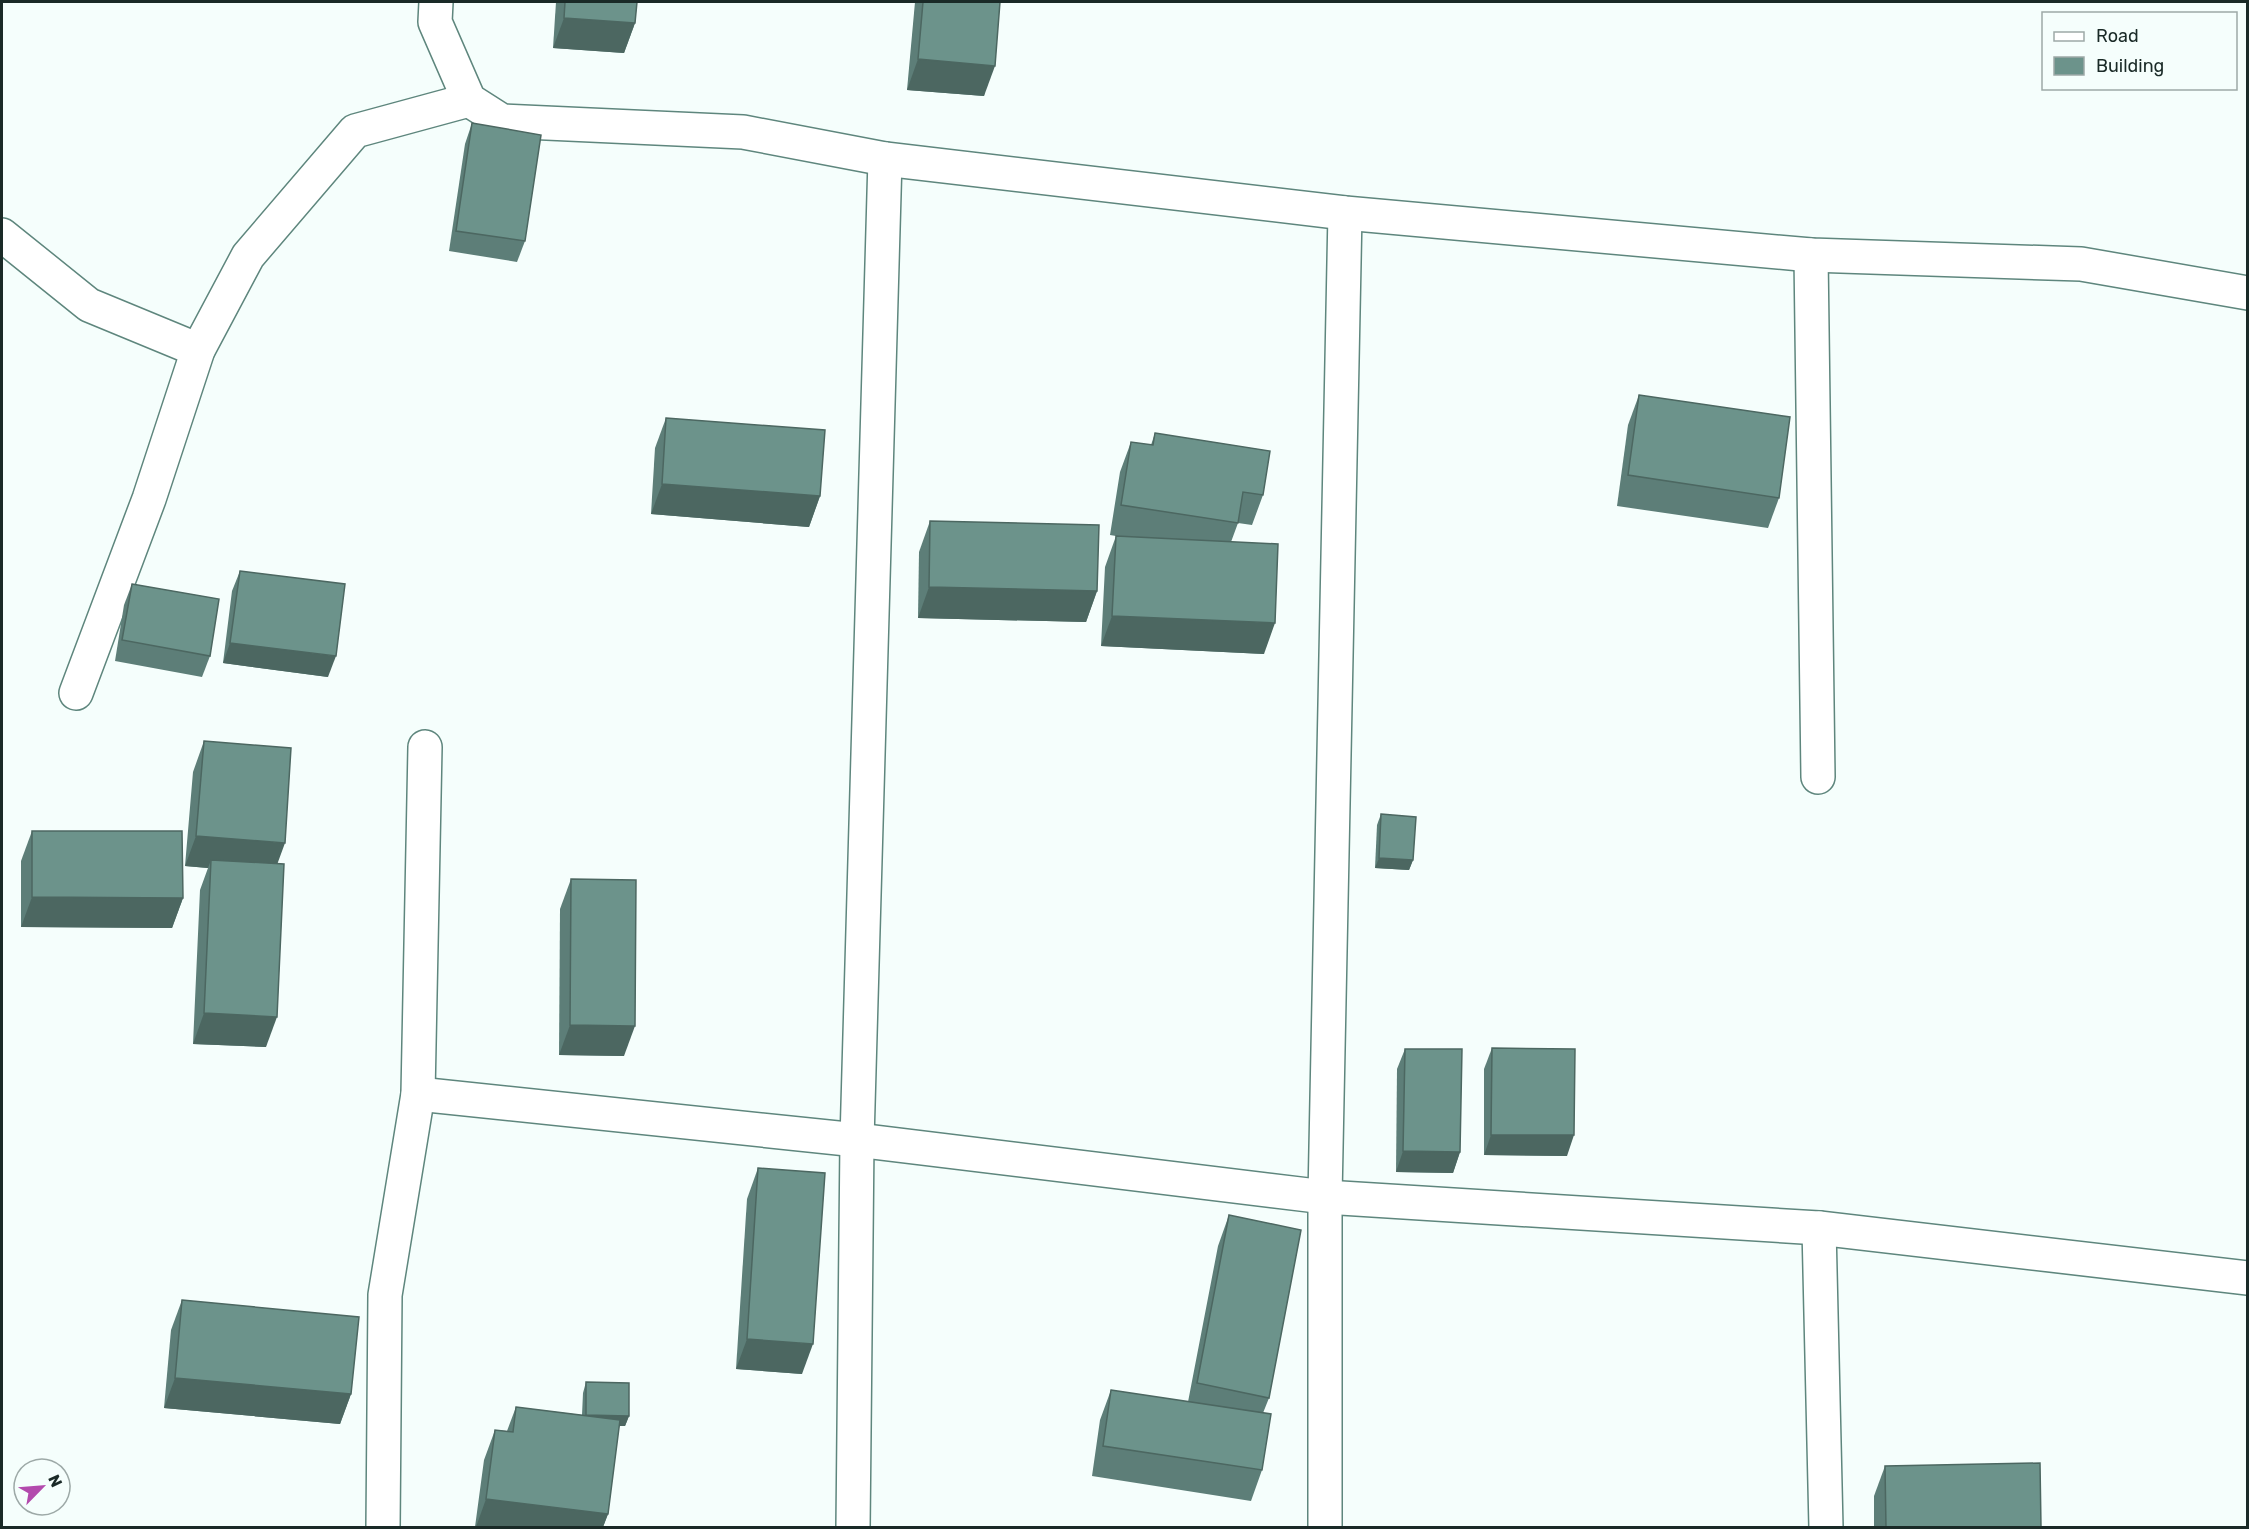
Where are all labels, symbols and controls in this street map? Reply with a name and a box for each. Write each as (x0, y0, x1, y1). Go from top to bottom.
legend (2042, 12, 2237, 90)
text: Road (2096, 25, 2139, 47)
text: Building (2096, 55, 2164, 77)
north arrow (12, 1457, 72, 1517)
text: N (44, 1472, 66, 1490)

